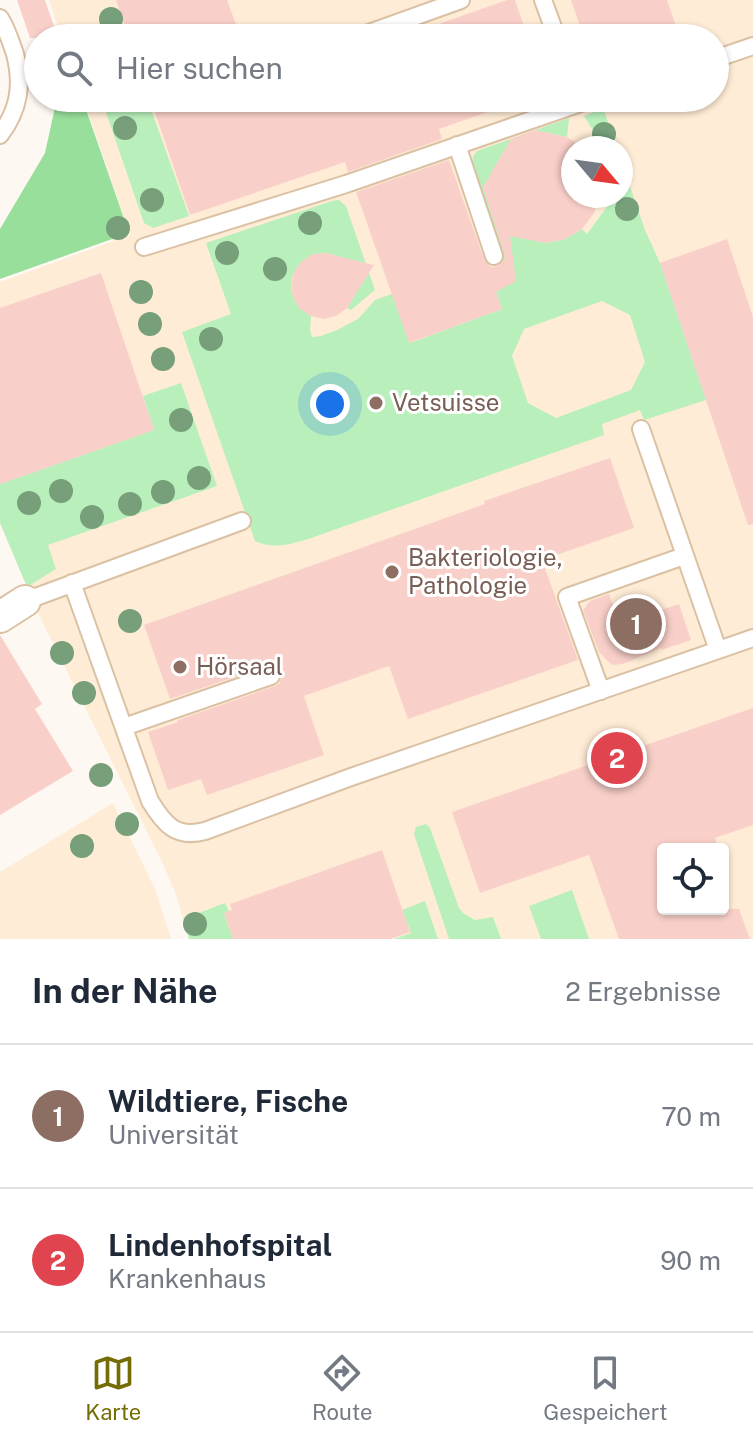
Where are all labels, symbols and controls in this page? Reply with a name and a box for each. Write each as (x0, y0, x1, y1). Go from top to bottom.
search box (24, 24, 729, 112)
icon: search (52, 46, 96, 90)
text: Hier suchen (116, 50, 283, 86)
north arrow (561, 136, 633, 208)
your location (310, 384, 350, 424)
place label: Vetsuisse (392, 388, 499, 416)
marker: Vetsuisse (367, 394, 385, 412)
place label: Bakteriologie, Pathologie (408, 543, 562, 599)
marker: Bakteriologie, Pathologie (383, 563, 401, 581)
pin: 1 (610, 594, 662, 654)
place label: Hörsaal (196, 652, 283, 680)
marker: Hörsaal (171, 658, 189, 676)
pin: 2 (591, 728, 643, 788)
map controls (657, 843, 729, 915)
button: locate (657, 843, 729, 915)
text: In der Nähe (32, 971, 218, 1011)
text: 2 Ergebnisse (565, 976, 721, 1007)
text: Wildtiere, Fische (108, 1083, 348, 1119)
text: 1 (52, 1101, 64, 1132)
text: 70 m (661, 1101, 721, 1132)
text: Universität (108, 1119, 239, 1150)
text: Lindenhofspital (108, 1227, 332, 1263)
text: 2 (50, 1245, 66, 1276)
text: 90 m (660, 1245, 721, 1276)
text: Krankenhaus (108, 1263, 266, 1294)
tab: Karte (85, 1351, 141, 1425)
tab: Route (312, 1351, 372, 1425)
tab: Gespeichert (543, 1351, 668, 1425)

